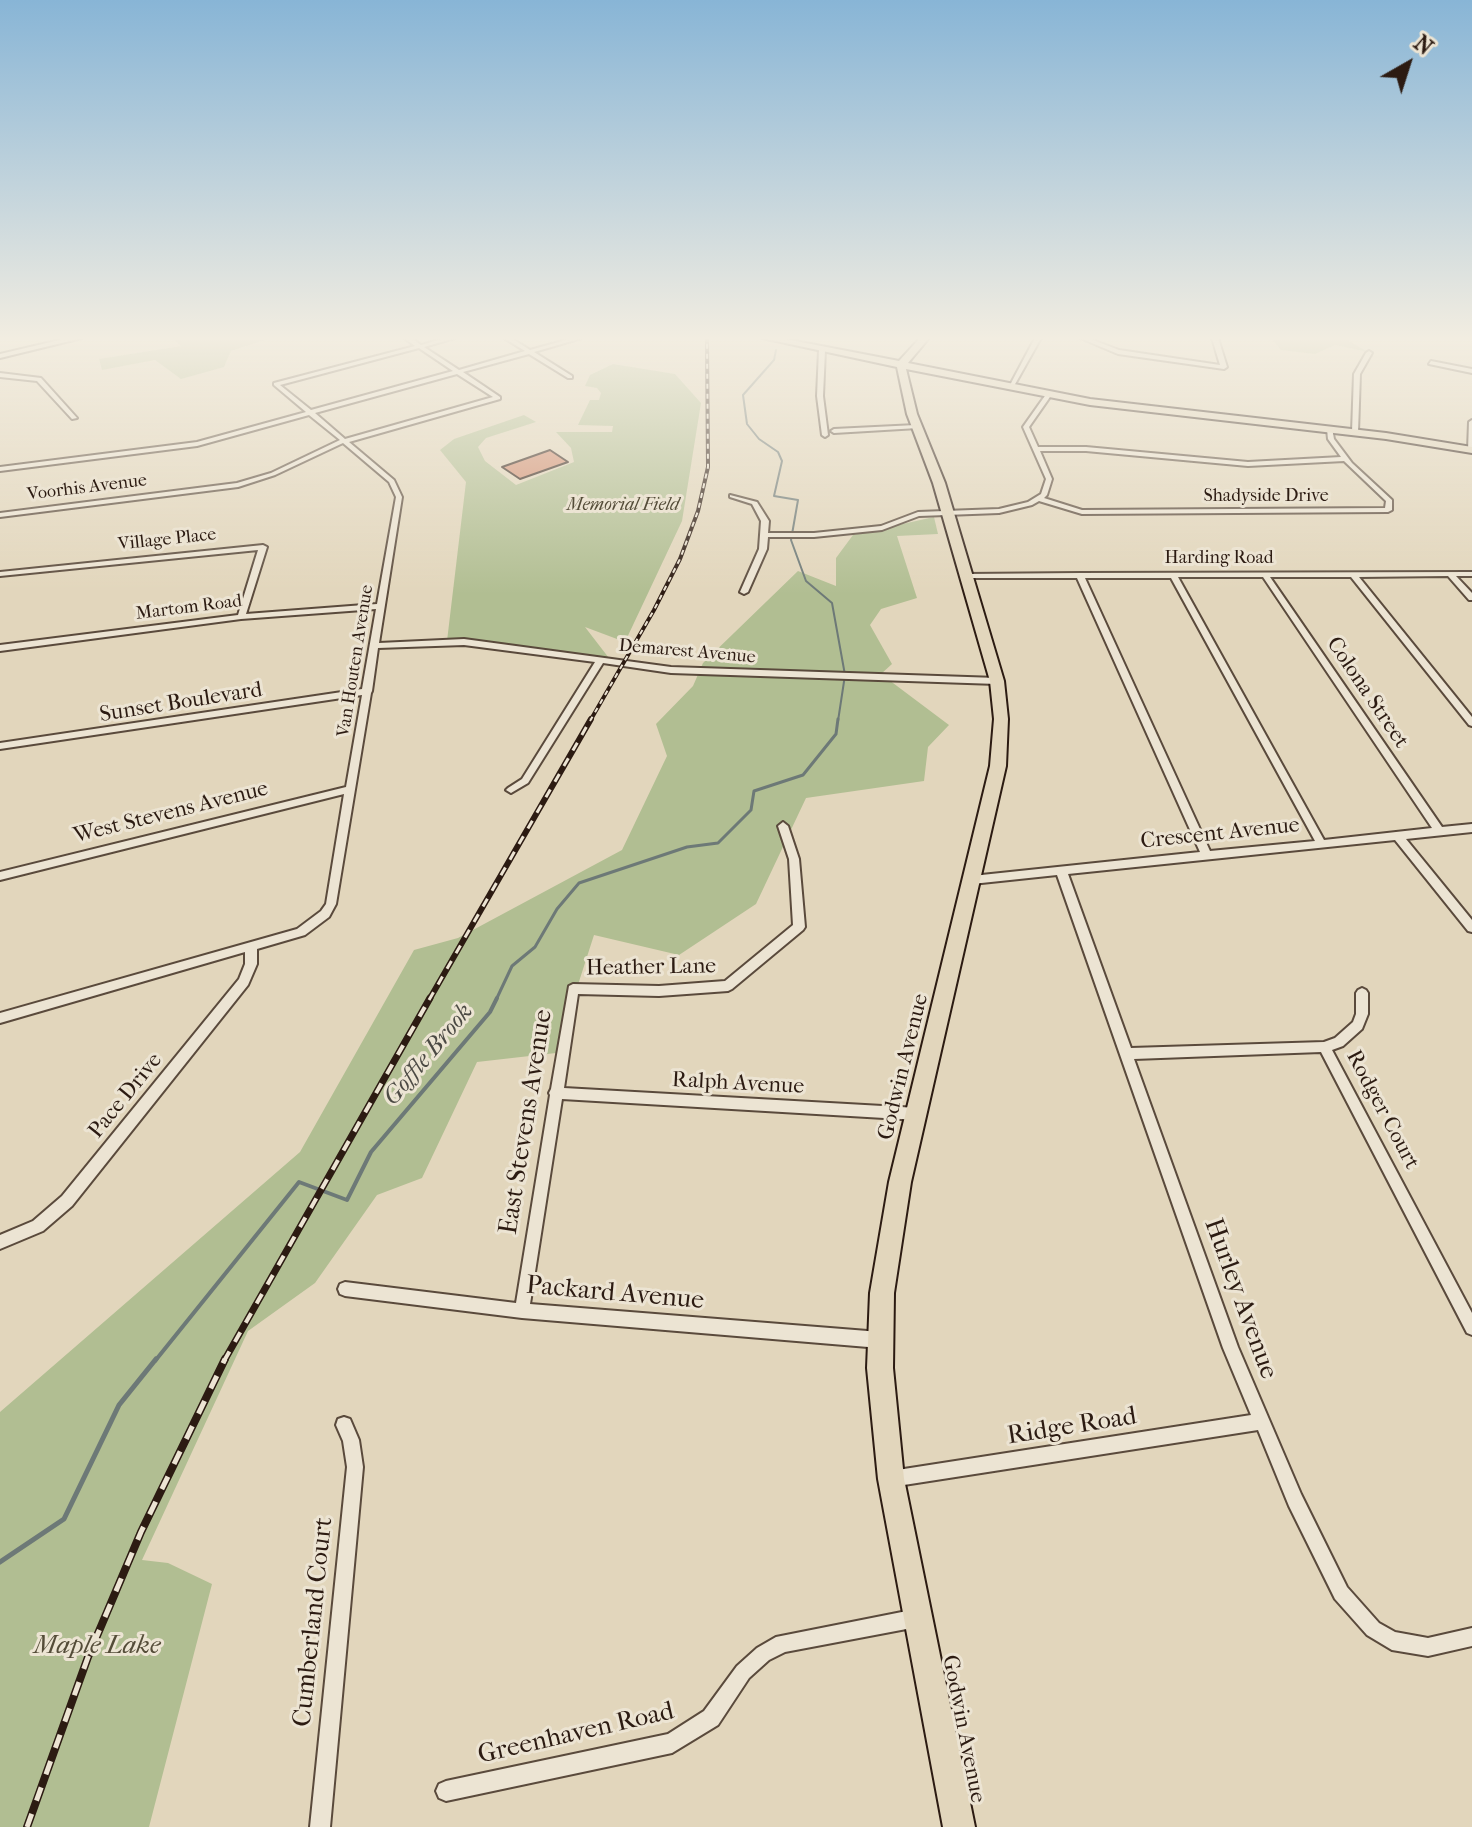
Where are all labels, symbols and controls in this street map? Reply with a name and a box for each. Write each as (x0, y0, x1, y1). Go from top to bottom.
north arrow (1368, 24, 1448, 104)
text: N (1408, 30, 1438, 61)
street label: Voorhis Avenue (26, 470, 148, 506)
street label: Shadyside Drive (1203, 486, 1329, 508)
park label: Memorial Field (567, 495, 679, 517)
street label: Village Place (117, 524, 217, 556)
street label: Harding Road (1164, 548, 1274, 570)
street label: Van Houten Avenue (333, 583, 379, 739)
street label: Martom Road (135, 591, 243, 625)
street label: Colona Street (1320, 632, 1414, 754)
street label: Demarest Avenue (618, 635, 756, 669)
street label: Sunset Boulevard (98, 677, 264, 729)
street label: West Stevens Avenue (71, 776, 271, 850)
street label: Crescent Avenue (1139, 813, 1301, 855)
street label: Heather Lane (586, 954, 716, 982)
street label: Godwin Avenue (873, 991, 935, 1143)
water label: Goffle Brook (378, 998, 480, 1112)
street label: East Stevens Avenue (494, 1007, 560, 1237)
street label: Rodger Court (1340, 1046, 1424, 1174)
street label: Pace Drive (84, 1048, 168, 1144)
street label: Ralph Avenue (671, 1067, 805, 1101)
street label: Hurley Avenue (1196, 1214, 1284, 1384)
street label: Packard Avenue (525, 1271, 705, 1317)
street label: Ridge Road (1005, 1401, 1139, 1453)
street label: Cumberland Court (287, 1516, 341, 1728)
park label: Maple Lake (34, 1631, 160, 1663)
street label: Godwin Avenue (936, 1653, 990, 1805)
street label: Greenhaven Road (475, 1696, 677, 1772)

